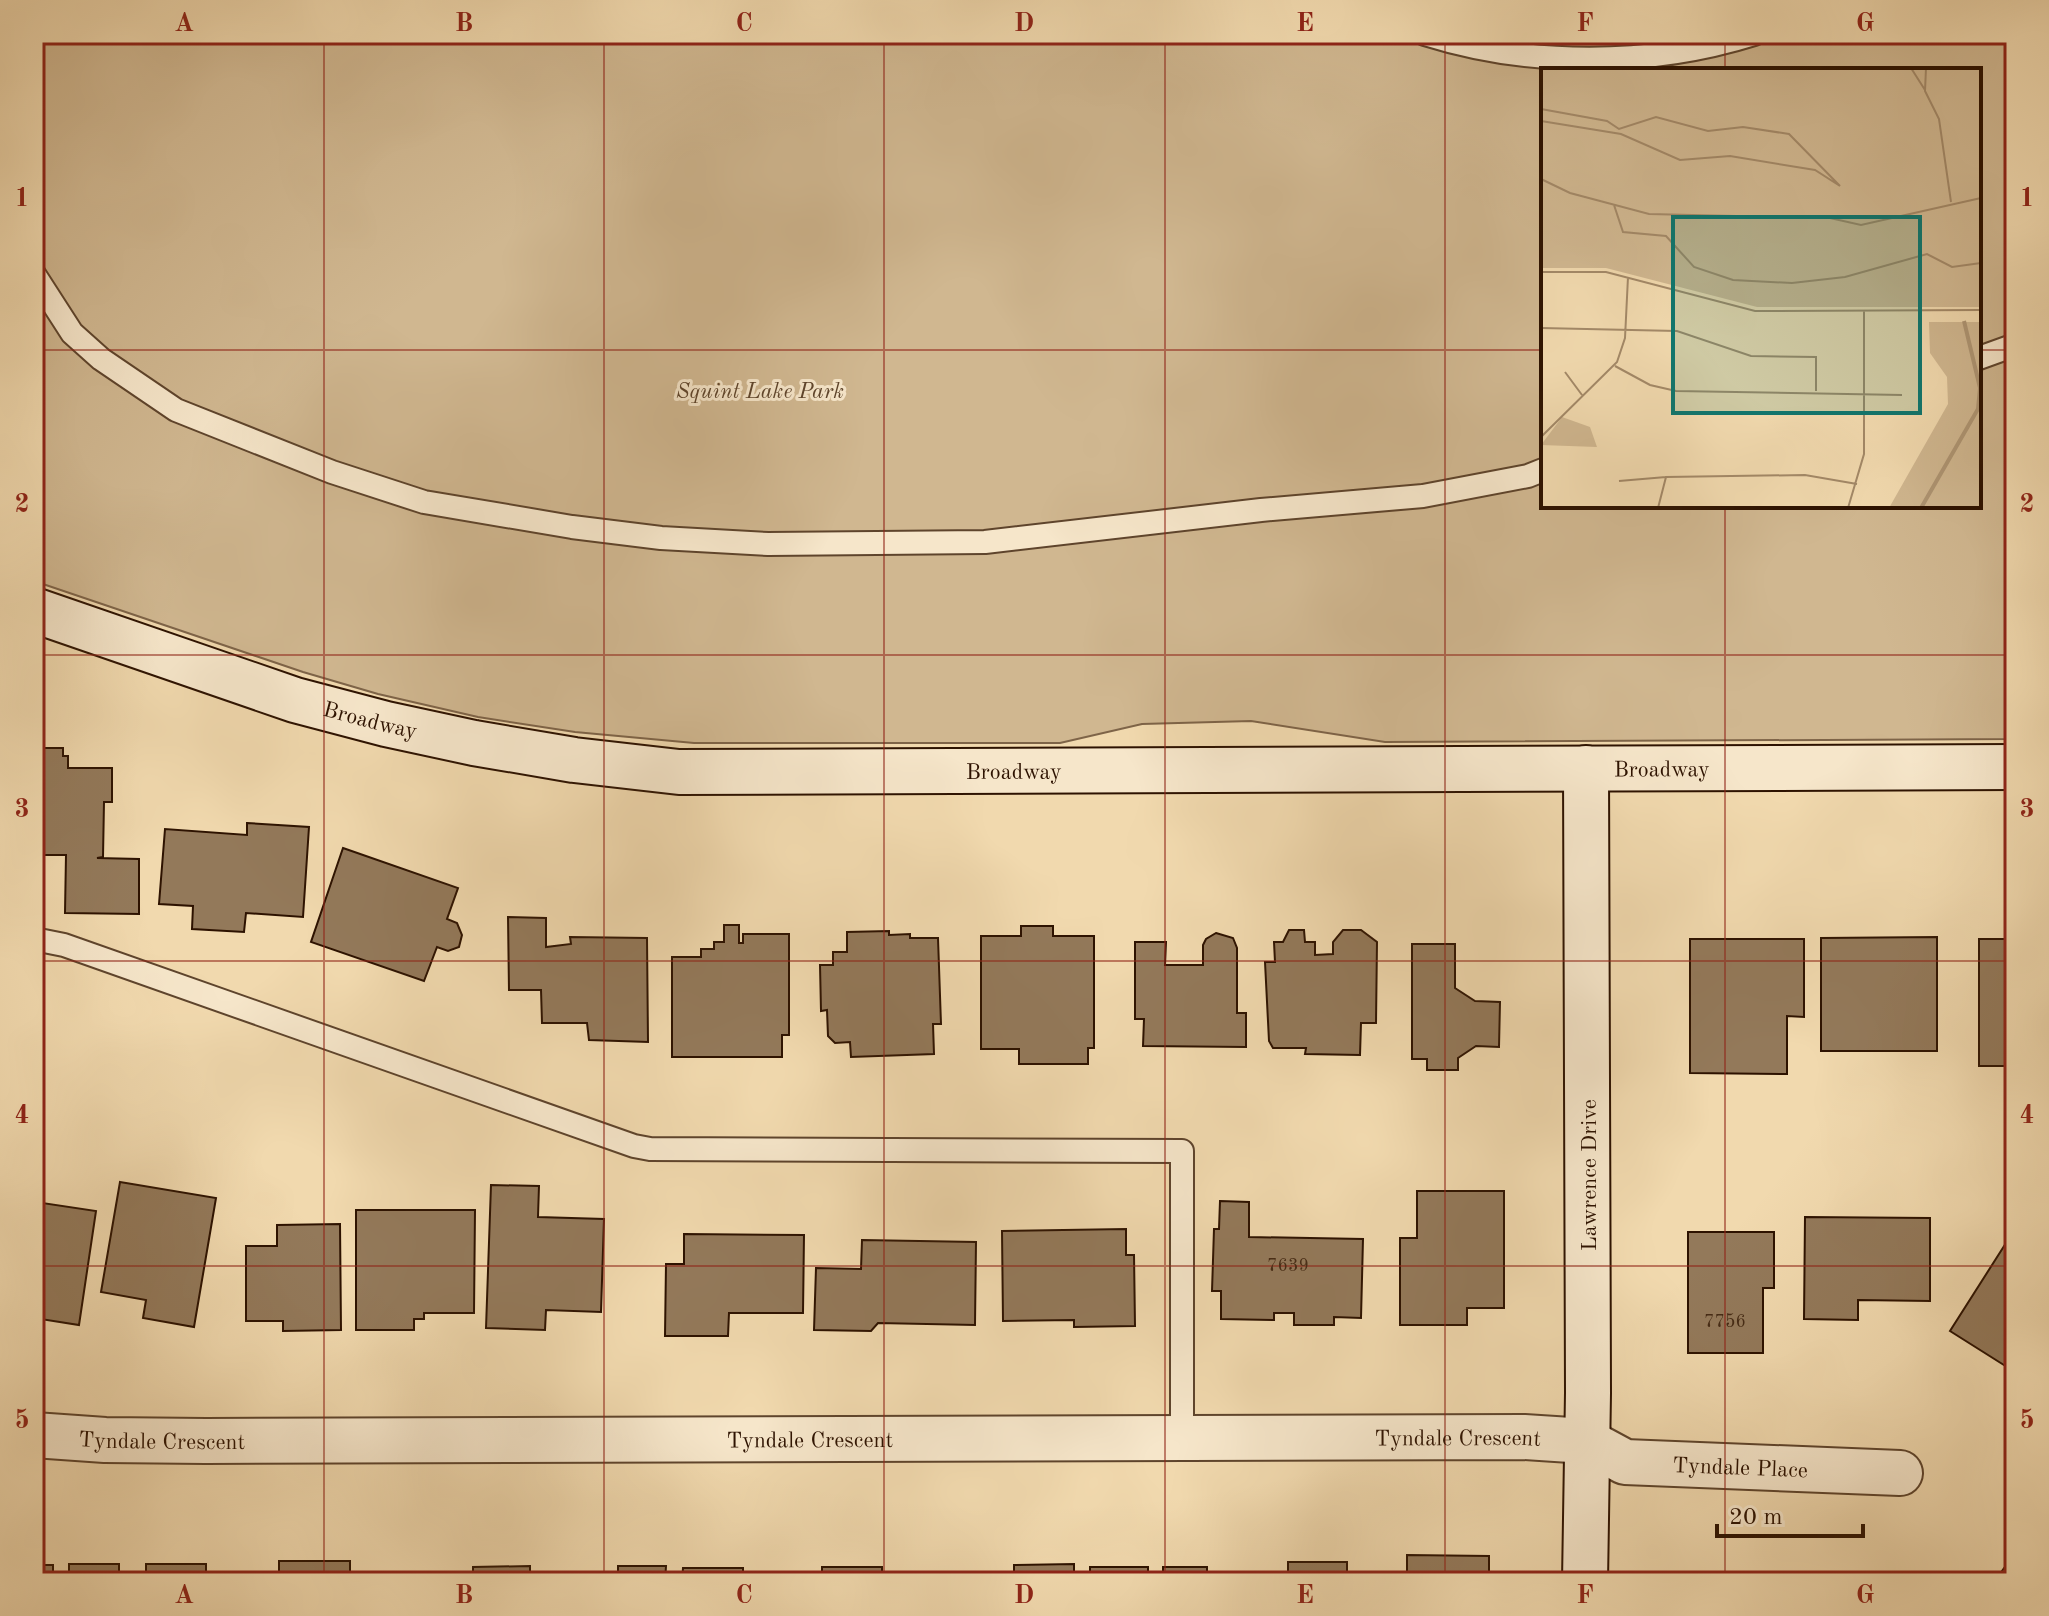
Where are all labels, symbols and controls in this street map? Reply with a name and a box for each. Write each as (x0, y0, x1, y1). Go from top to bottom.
text: A (174, 11, 194, 37)
text: B (455, 11, 473, 37)
text: C (735, 11, 753, 37)
text: D (1014, 11, 1034, 37)
text: E (1296, 11, 1314, 37)
text: F (1576, 11, 1594, 37)
text: G (1856, 11, 1874, 37)
inset map (1541, 68, 1981, 508)
text: 1 (14, 186, 30, 212)
text: 1 (2019, 186, 2035, 212)
park label: Squint Lake Park (676, 381, 844, 403)
text: 2 (14, 492, 30, 518)
text: 2 (2019, 492, 2035, 518)
street label: Broadway (321, 699, 419, 743)
street label: Broadway (1614, 759, 1710, 782)
street label: Broadway (966, 762, 1062, 784)
text: 3 (14, 797, 30, 823)
text: 3 (2019, 797, 2035, 823)
street label: Lawrence Drive (1579, 1099, 1601, 1251)
text: 4 (14, 1103, 30, 1129)
text: 4 (2019, 1103, 2035, 1129)
house number: 7639 (1267, 1257, 1309, 1275)
house number: 7756 (1704, 1313, 1746, 1331)
text: 5 (14, 1408, 30, 1434)
text: 5 (2019, 1408, 2035, 1434)
street label: Tyndale Crescent (1374, 1428, 1542, 1451)
street label: Tyndale Crescent (78, 1429, 245, 1454)
street label: Tyndale Crescent (726, 1430, 893, 1452)
street label: Tyndale Place (1672, 1455, 1808, 1482)
scale bar (1717, 1488, 1863, 1538)
text: 20 m (1729, 1506, 1783, 1530)
text: A (174, 1583, 194, 1609)
text: B (455, 1583, 473, 1609)
text: C (735, 1583, 753, 1609)
text: D (1014, 1583, 1034, 1609)
text: E (1296, 1583, 1314, 1609)
text: F (1576, 1583, 1594, 1609)
text: G (1856, 1583, 1874, 1609)

